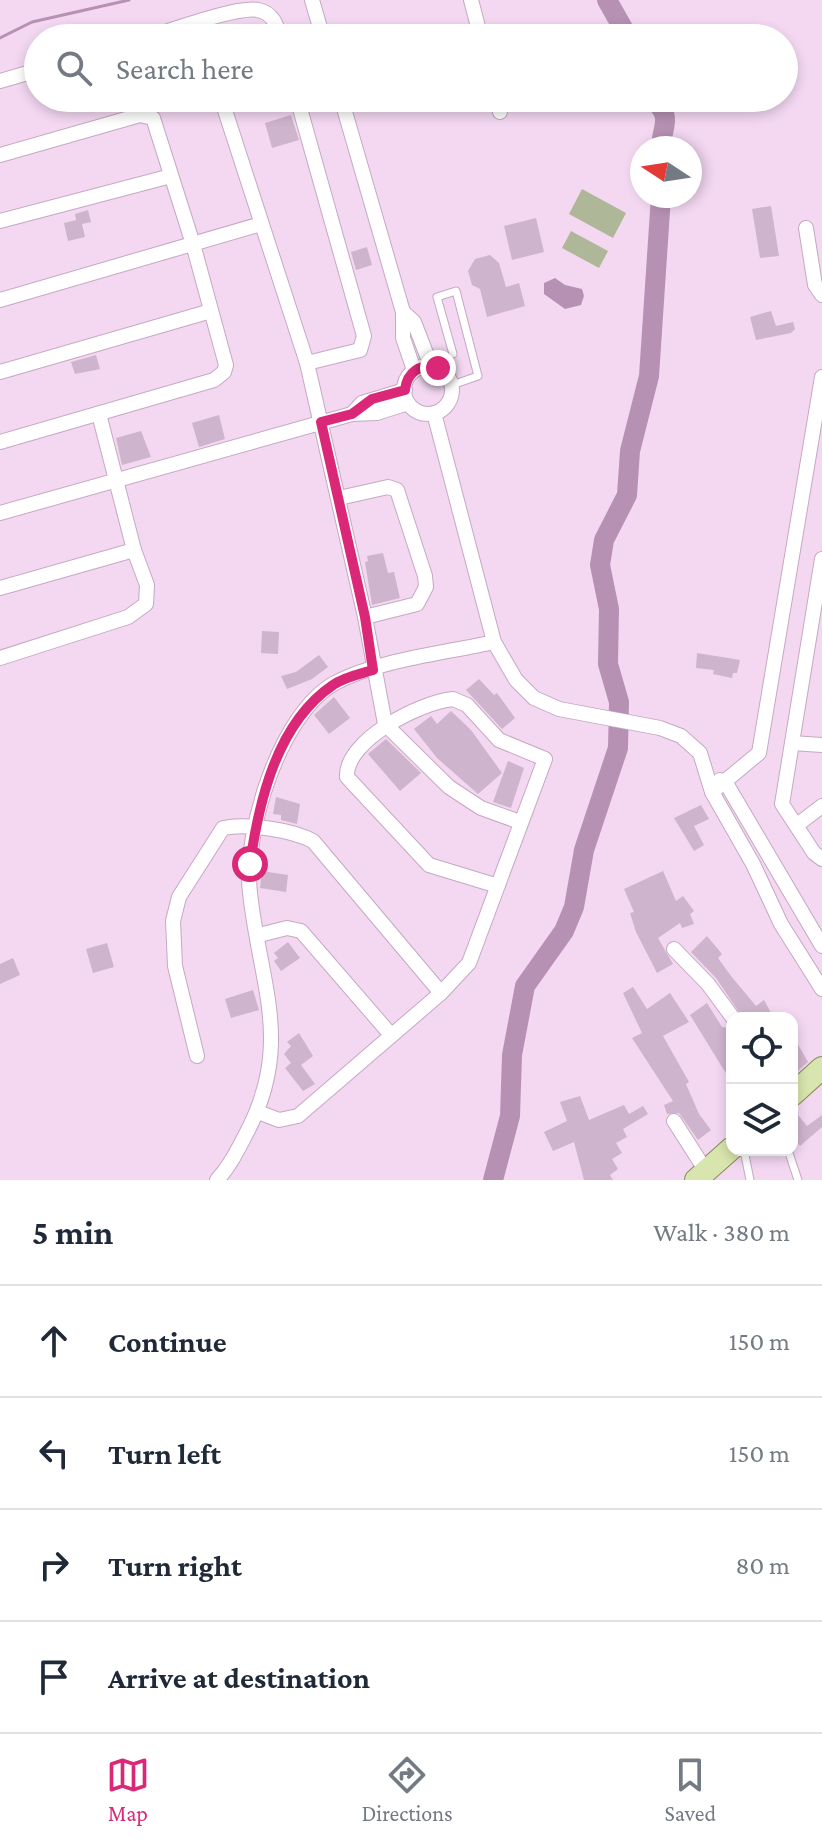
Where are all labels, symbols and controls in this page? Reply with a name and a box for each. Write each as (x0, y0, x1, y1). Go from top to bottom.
search box (24, 24, 798, 112)
icon: search (52, 46, 96, 90)
text: Search here (116, 52, 254, 85)
north arrow (630, 136, 702, 208)
route end (420, 350, 456, 386)
route start (232, 846, 268, 882)
map controls (726, 1012, 798, 1156)
button: locate (726, 1012, 798, 1084)
button: layers (726, 1084, 798, 1156)
text: 5 min (32, 1214, 113, 1251)
text: Walk · 380 m (653, 1218, 790, 1247)
icon: ahead (32, 1319, 76, 1363)
text: Continue (108, 1325, 227, 1358)
text: 150 m (729, 1327, 790, 1356)
icon: left (32, 1431, 76, 1475)
text: Turn left (108, 1437, 221, 1470)
text: 150 m (729, 1439, 790, 1468)
icon: right (32, 1543, 76, 1587)
text: Turn right (108, 1549, 242, 1582)
text: 80 m (736, 1551, 790, 1580)
icon: arrive (32, 1655, 76, 1699)
text: Arrive at destination (108, 1661, 370, 1694)
tab: Map (106, 1753, 150, 1826)
tab: Directions (362, 1753, 453, 1826)
tab: Saved (665, 1753, 716, 1826)

